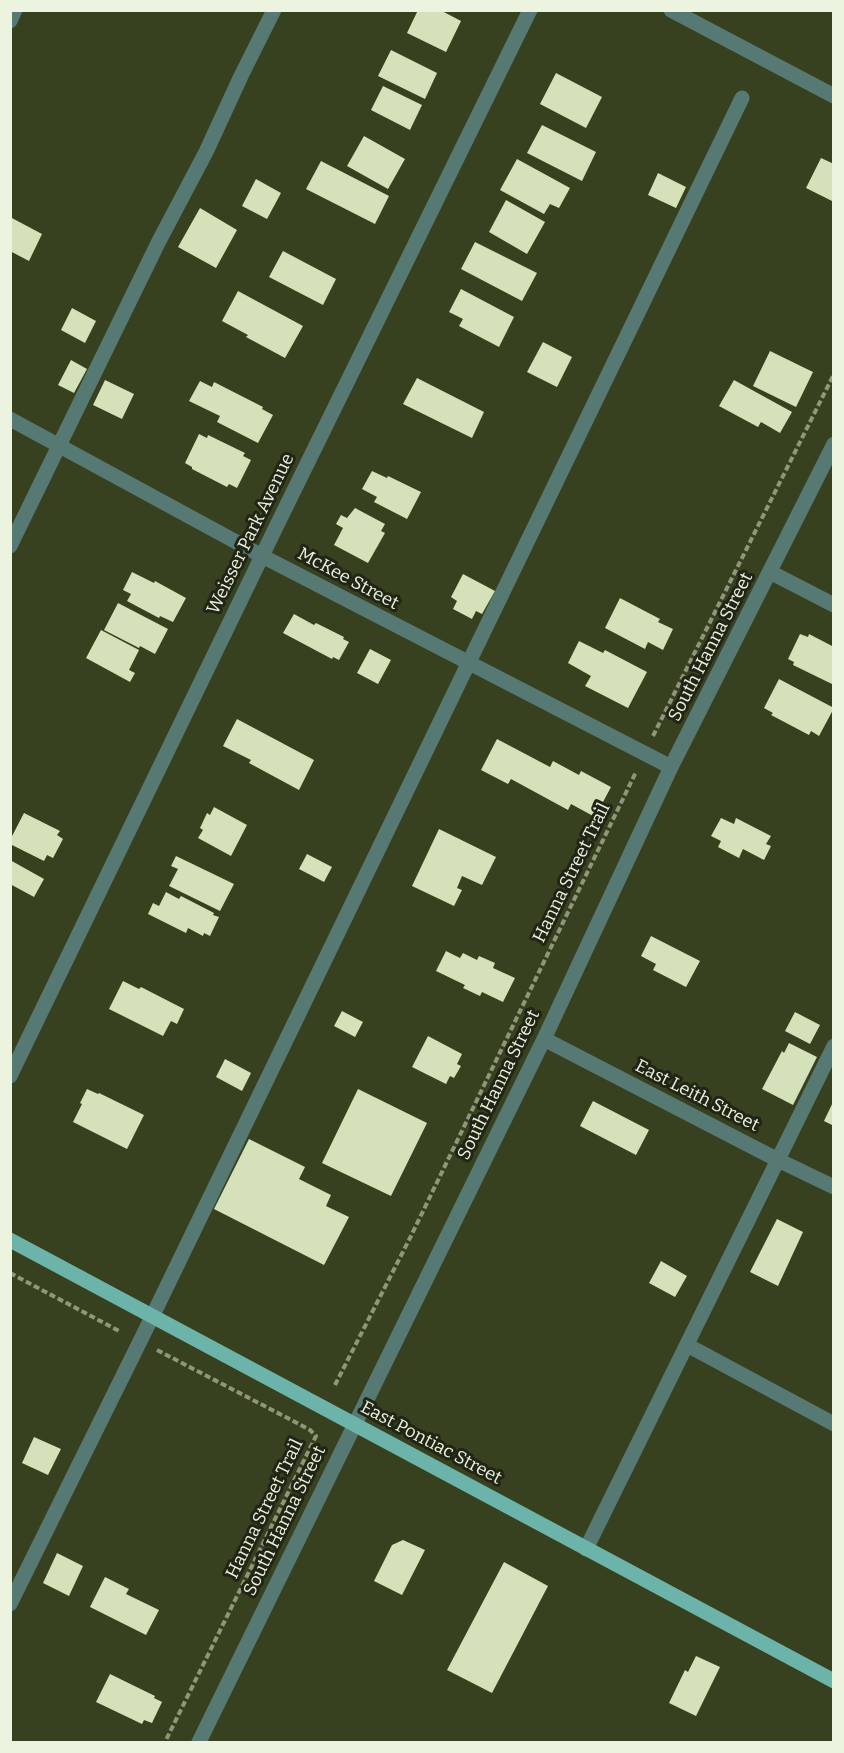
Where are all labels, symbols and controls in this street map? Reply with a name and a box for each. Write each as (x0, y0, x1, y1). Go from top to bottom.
street label: Weisser Park Avenue (203, 450, 299, 618)
street label: McKee Street (294, 543, 402, 615)
street label: South Hanna Street (664, 569, 758, 725)
street label: Hanna Street Trail (529, 800, 615, 946)
street label: South Hanna Street (453, 1007, 545, 1163)
street label: East Leith Street (631, 1055, 763, 1137)
street label: East Pontiac Street (357, 1397, 505, 1489)
street label: Hanna Street Trail (222, 1436, 308, 1582)
street label: South Hanna Street (239, 1443, 331, 1599)

